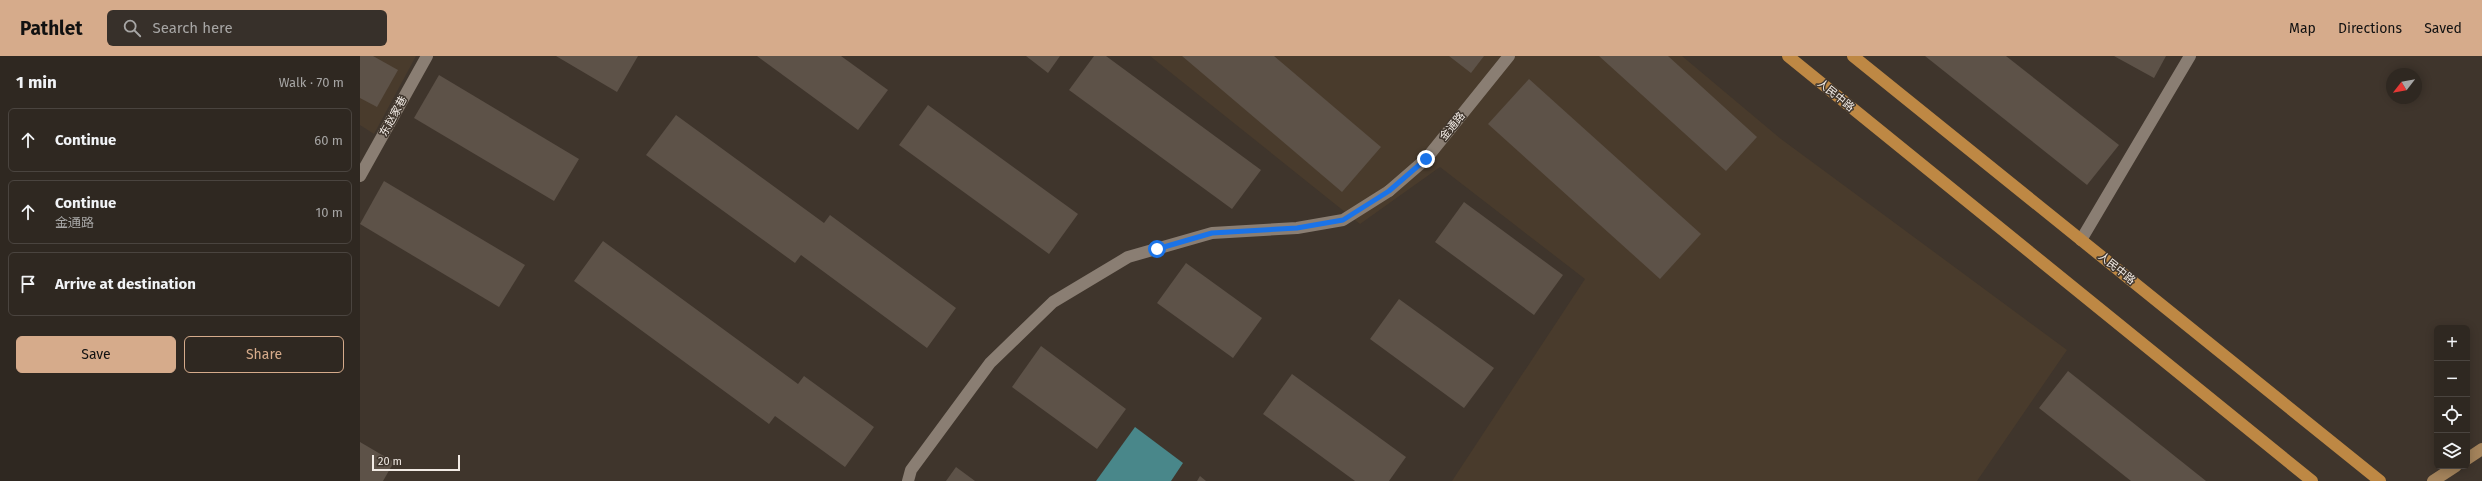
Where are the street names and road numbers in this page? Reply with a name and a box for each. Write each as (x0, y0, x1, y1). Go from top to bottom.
street label: 人民中路 (1814, 76, 1857, 114)
street label: 东赵家巷 (377, 94, 410, 139)
street label: 金通路 (1437, 109, 1468, 143)
street label: 人民中路 (2095, 249, 2138, 287)

